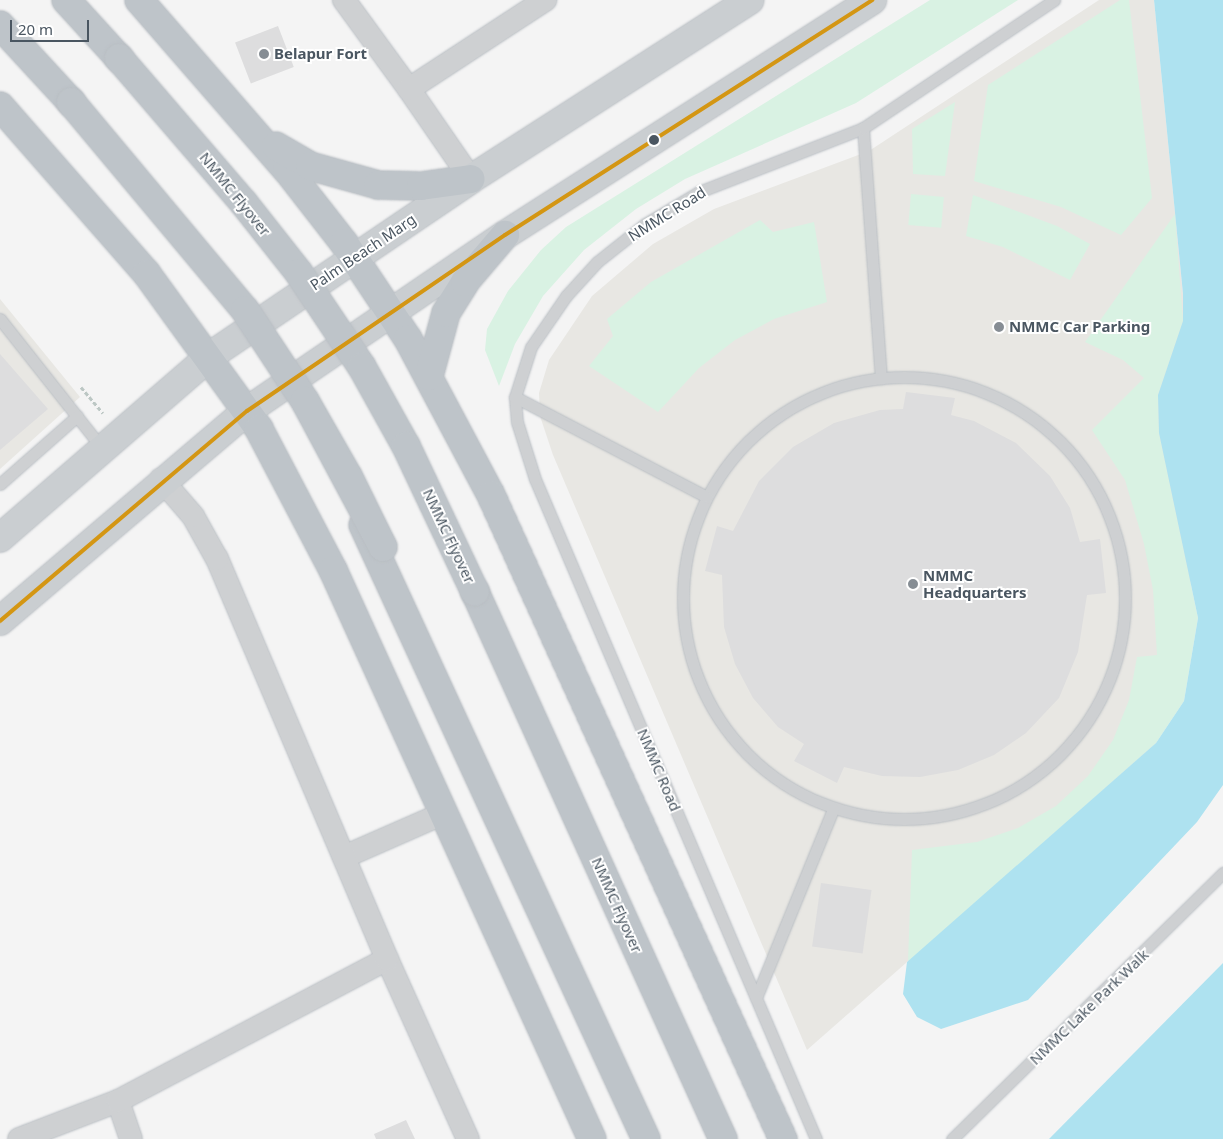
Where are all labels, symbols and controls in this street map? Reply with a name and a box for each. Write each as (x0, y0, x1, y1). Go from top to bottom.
scale bar (12, 10, 91, 42)
text: 20 m (18, 19, 53, 39)
place label: Belapur Fort (274, 45, 367, 63)
marker: Belapur Fort (258, 48, 270, 60)
unlabelled marker (649, 135, 659, 145)
street label: NMMC Flyover (196, 149, 274, 239)
street label: NMMC Road (625, 183, 709, 245)
street label: Palm Beach Marg (307, 210, 419, 294)
place label: NMMC Car Parking (1009, 318, 1150, 336)
marker: NMMC Car Parking (993, 321, 1005, 333)
street label: NMMC Flyover (419, 486, 479, 586)
place label: NMMC Headquarters (923, 566, 1027, 601)
marker: NMMC Headquarters (907, 578, 919, 590)
street label: NMMC Road (634, 726, 684, 814)
street label: NMMC Flyover (588, 855, 646, 955)
street label: NMMC Lake Park Walk (1026, 946, 1152, 1068)

